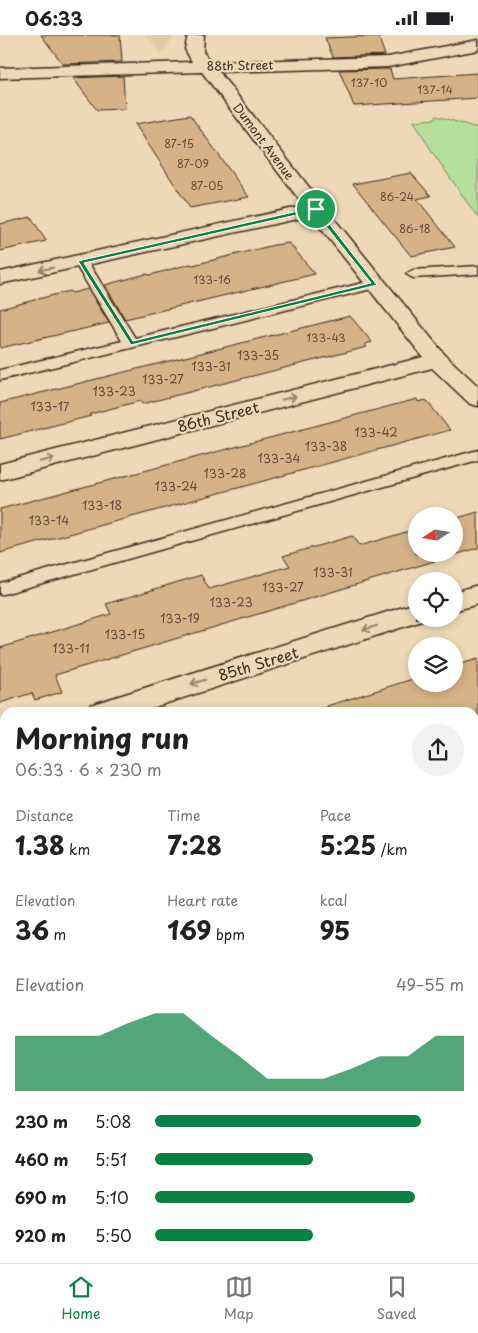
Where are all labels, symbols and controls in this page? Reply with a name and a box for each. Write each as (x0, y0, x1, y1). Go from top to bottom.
text: 06:33 (25, 4, 83, 32)
street label: 88th Street (207, 55, 273, 75)
house number: 137-10 (351, 74, 387, 91)
house number: 137-14 (417, 81, 453, 98)
street label: Dumont Avenue (229, 99, 299, 184)
house number: 87-15 (164, 135, 194, 152)
house number: 87-09 (177, 155, 209, 172)
house number: 87-05 (191, 177, 223, 194)
pin (295, 188, 337, 230)
house number: 86-24 (380, 188, 414, 205)
icon: arrive (302, 195, 330, 223)
house number: 86-18 (399, 220, 431, 237)
one-way arrow (38, 265, 54, 274)
house number: 133-16 (193, 271, 231, 288)
house number: 133-43 (306, 329, 346, 346)
house number: 133-35 (237, 346, 279, 364)
house number: 133-31 (191, 357, 231, 375)
house number: 133-27 (142, 370, 184, 388)
house number: 133-23 (92, 382, 136, 400)
one-way arrow (281, 393, 297, 402)
street label: 86th Street (175, 395, 261, 437)
house number: 133-17 (30, 397, 70, 415)
house number: 133-42 (354, 423, 398, 441)
house number: 133-38 (305, 437, 347, 455)
house number: 133-34 (258, 449, 300, 467)
one-way arrow (39, 455, 55, 464)
house number: 133-28 (204, 464, 246, 482)
house number: 133-24 (155, 477, 198, 495)
house number: 133-18 (82, 496, 122, 514)
north arrow (408, 507, 462, 563)
map controls (408, 507, 463, 692)
house number: 133-14 (29, 511, 69, 529)
house number: 133-31 (313, 563, 353, 581)
button: locate (408, 572, 463, 627)
house number: 133-27 (262, 578, 304, 596)
house number: 133-23 (209, 593, 253, 611)
house number: 133-19 (160, 609, 200, 627)
one-way arrow (362, 624, 378, 633)
house number: 133-15 (105, 625, 145, 643)
button: layers (408, 637, 463, 692)
house number: 133-11 (52, 639, 90, 657)
street label: 85th Street (215, 640, 301, 686)
one-way arrow (190, 677, 206, 687)
text: Morning run (15, 716, 189, 759)
button: share (412, 724, 464, 776)
text: 06:33 · 6 × 230 m (15, 757, 162, 781)
text: Distance (15, 805, 74, 826)
text: Time (167, 805, 200, 826)
text: Pace (320, 805, 351, 826)
text: 1.38 (15, 826, 65, 864)
text: 7:28 (167, 826, 222, 864)
text: 5:25 (320, 826, 376, 864)
text: km (65, 839, 90, 860)
text: /km (376, 839, 408, 860)
text: Elevation (15, 890, 75, 911)
text: Heart rate (167, 890, 238, 911)
text: kcal (320, 890, 348, 911)
text: 36 (15, 911, 49, 949)
text: 169 (167, 911, 211, 949)
text: 95 (320, 911, 350, 949)
text: m (49, 924, 66, 945)
text: bpm (211, 924, 245, 945)
text: Elevation (15, 972, 84, 996)
text: 49–55 m (396, 972, 464, 996)
text: 230 m (15, 1109, 68, 1133)
text: 5:08 (95, 1109, 132, 1133)
text: 460 m (15, 1147, 68, 1171)
text: 5:51 (95, 1147, 127, 1171)
text: 690 m (15, 1185, 66, 1209)
text: 5:10 (95, 1185, 129, 1209)
text: 920 m (15, 1223, 66, 1247)
text: 5:50 (95, 1223, 132, 1247)
tab: Home (62, 1273, 100, 1324)
tab: Map (224, 1273, 254, 1324)
tab: Saved (377, 1273, 416, 1324)

